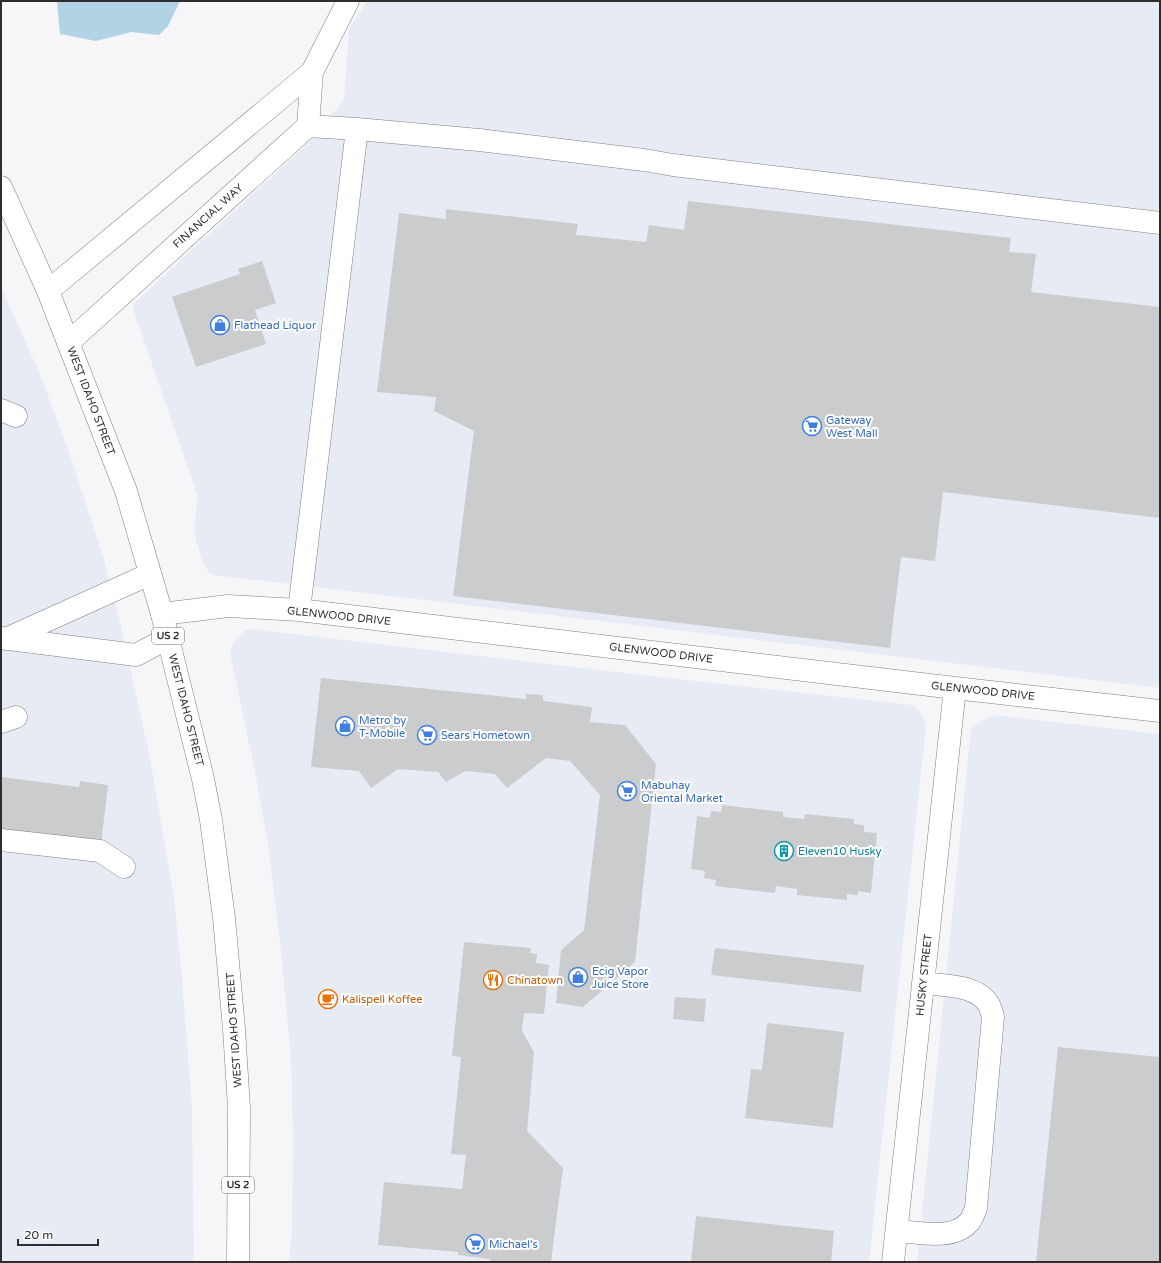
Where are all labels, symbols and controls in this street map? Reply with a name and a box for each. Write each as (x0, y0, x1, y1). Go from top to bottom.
street label: FINANCIAL WAY (170, 181, 246, 251)
shop icon: Flathead Liquor (209, 314, 231, 336)
place label: Flathead Liquor (234, 319, 317, 332)
street label: WEST IDAHO STREET (64, 345, 118, 457)
place label: Gateway West Mall (826, 414, 877, 440)
supermarket icon: Gateway West Mall (801, 415, 823, 437)
street label: GLENWOOD DRIVE (286, 604, 392, 628)
road number: US 2 (152, 628, 184, 644)
street label: GLENWOOD DRIVE (608, 640, 714, 666)
street label: WEST IDAHO STREET (166, 653, 206, 768)
street label: GLENWOOD DRIVE (930, 679, 1036, 703)
place label: Metro by T-Mobile (359, 714, 406, 740)
shop icon: Metro by T-Mobile (334, 715, 356, 737)
supermarket icon: Sears Hometown (416, 724, 438, 746)
place label: Sears Hometown (441, 729, 530, 742)
place label: Mabuhay Oriental Market (641, 779, 723, 805)
supermarket icon: Mabuhay Oriental Market (616, 780, 638, 802)
building icon: Eleven10 Husky (773, 840, 795, 862)
place label: Eleven10 Husky (798, 845, 881, 858)
street label: HUSKY STREET (913, 933, 935, 1017)
place label: Ecig Vapor Juice Store (592, 965, 649, 991)
shop icon: Ecig Vapor Juice Store (567, 966, 589, 988)
restaurant icon: Chinatown (482, 969, 504, 991)
street label: WEST IDAHO STREET (223, 972, 245, 1088)
place label: Chinatown (507, 974, 563, 987)
cafe icon: Kalispell Koffee (317, 988, 339, 1010)
place label: Kalispell Koffee (342, 993, 422, 1006)
road number: US 2 (222, 1177, 254, 1193)
scale bar (18, 1221, 98, 1247)
text: 20 m (24, 1228, 53, 1242)
supermarket icon: Michael's (464, 1233, 486, 1255)
place label: Michael's (489, 1238, 538, 1251)

